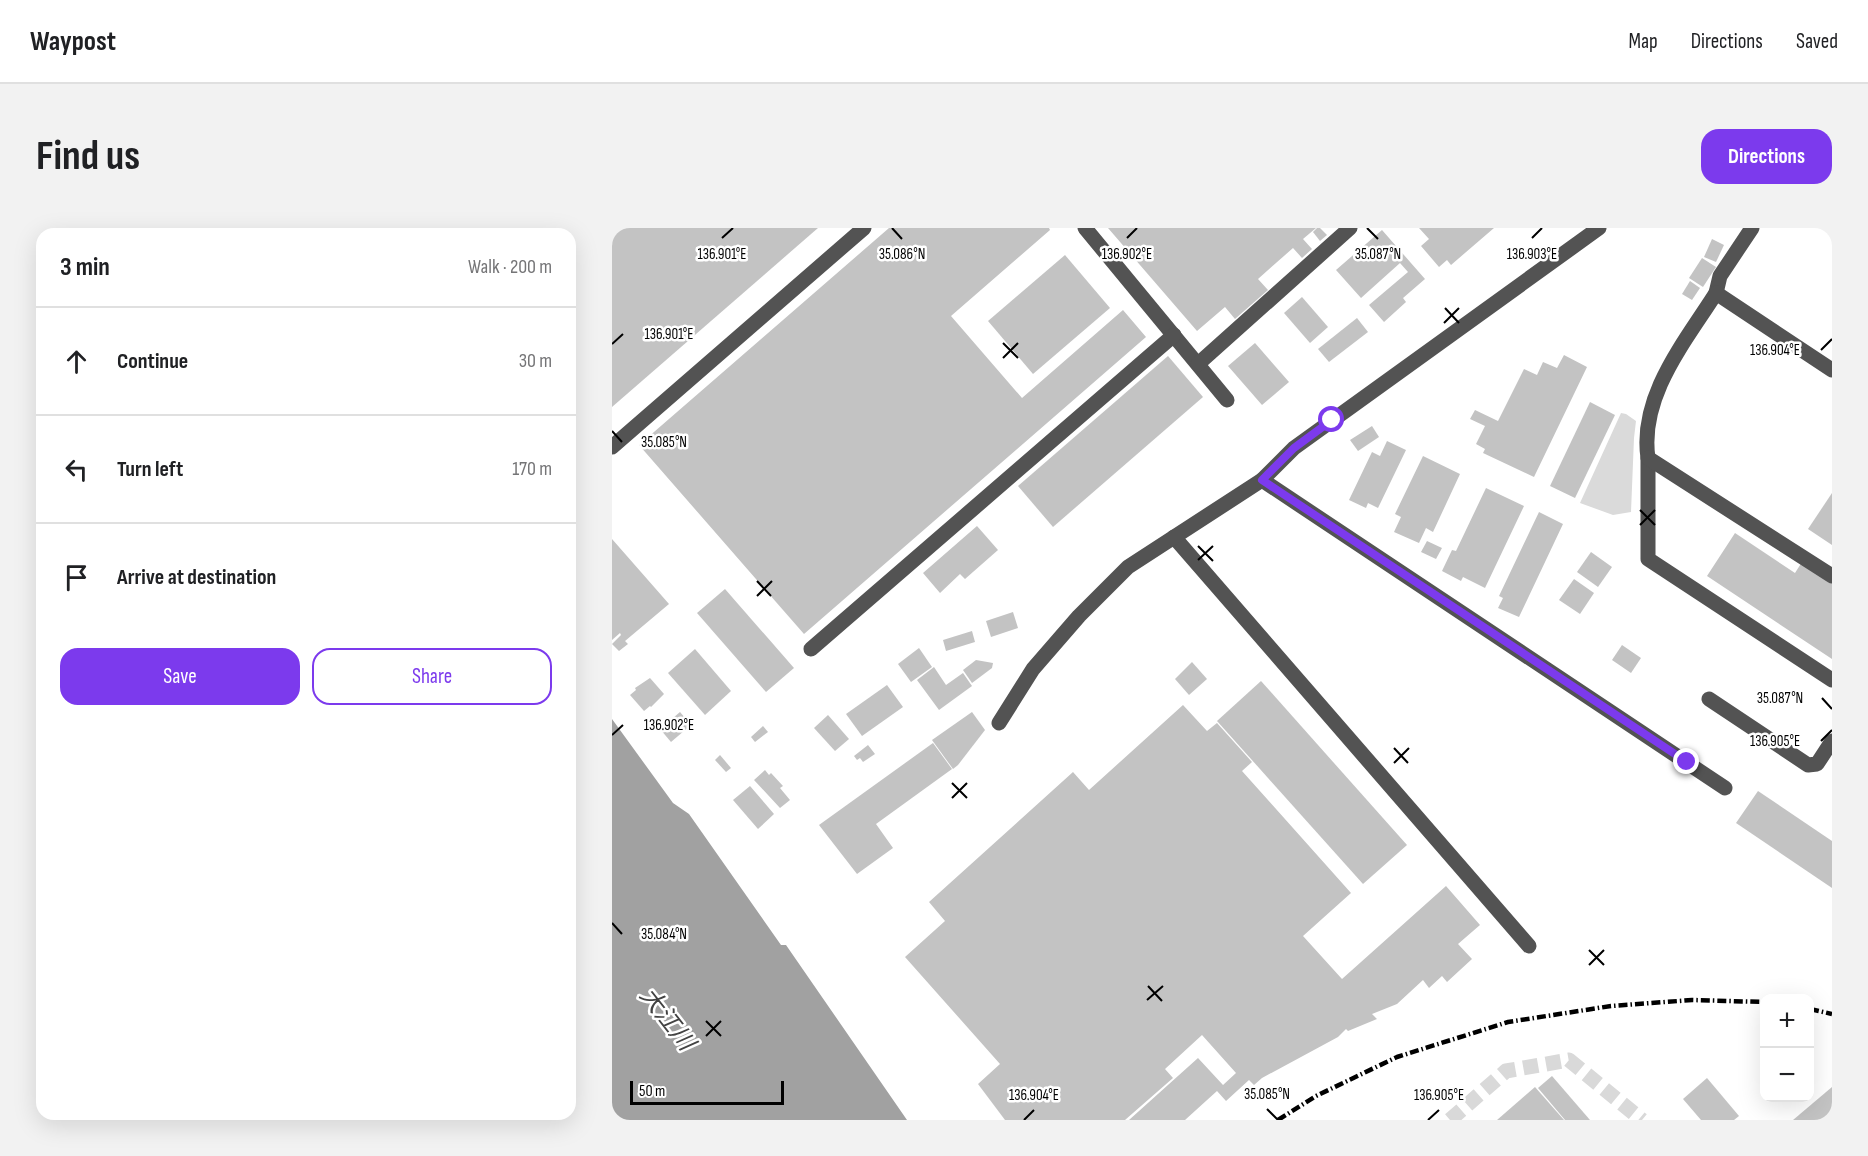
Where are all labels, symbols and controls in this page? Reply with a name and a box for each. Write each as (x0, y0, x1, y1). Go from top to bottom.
text: Waypost (30, 25, 116, 58)
text: Map (1628, 29, 1658, 54)
text: Directions (1691, 29, 1763, 54)
text: Saved (1796, 29, 1838, 54)
button: Directions (1701, 129, 1832, 184)
text: Find us (36, 131, 140, 182)
text: 136.901°E (698, 245, 746, 264)
text: 35.086°N (879, 245, 925, 264)
text: 136.902°E (1102, 245, 1152, 264)
text: 35.087°N (1355, 245, 1401, 264)
text: 136.903°E (1507, 245, 1557, 264)
text: 3 min (60, 252, 110, 283)
text: Walk · 200 m (468, 255, 552, 279)
text: 136.901°E (645, 325, 693, 344)
text: 136.904°E (1750, 341, 1800, 360)
icon: ahead (60, 345, 93, 378)
text: Continue (117, 348, 188, 375)
text: 30 m (519, 349, 552, 373)
route start (1318, 406, 1344, 432)
text: 35.085°N (641, 433, 687, 452)
icon: left (60, 453, 93, 486)
text: Turn left (117, 456, 183, 483)
text: 170 m (512, 457, 552, 481)
icon: arrive (60, 561, 93, 594)
text: Arrive at destination (117, 564, 276, 591)
button: Save (60, 648, 300, 705)
button: Share (312, 648, 552, 705)
text: 35.087°N (1757, 689, 1803, 708)
text: 136.902°E (644, 716, 694, 735)
text: 136.905°E (1750, 732, 1800, 751)
route end (1673, 748, 1699, 774)
text: 35.084°N (641, 925, 687, 944)
water label: 大江川 (633, 982, 702, 1059)
map controls (1760, 994, 1814, 1102)
button: + (1760, 994, 1814, 1048)
button: − (1760, 1048, 1814, 1102)
scale bar (630, 1078, 784, 1106)
text: 50 m (639, 1082, 665, 1101)
text: 35.085°N (1244, 1085, 1290, 1104)
text: 136.904°E (1009, 1086, 1059, 1105)
text: 136.905°E (1414, 1086, 1464, 1105)

